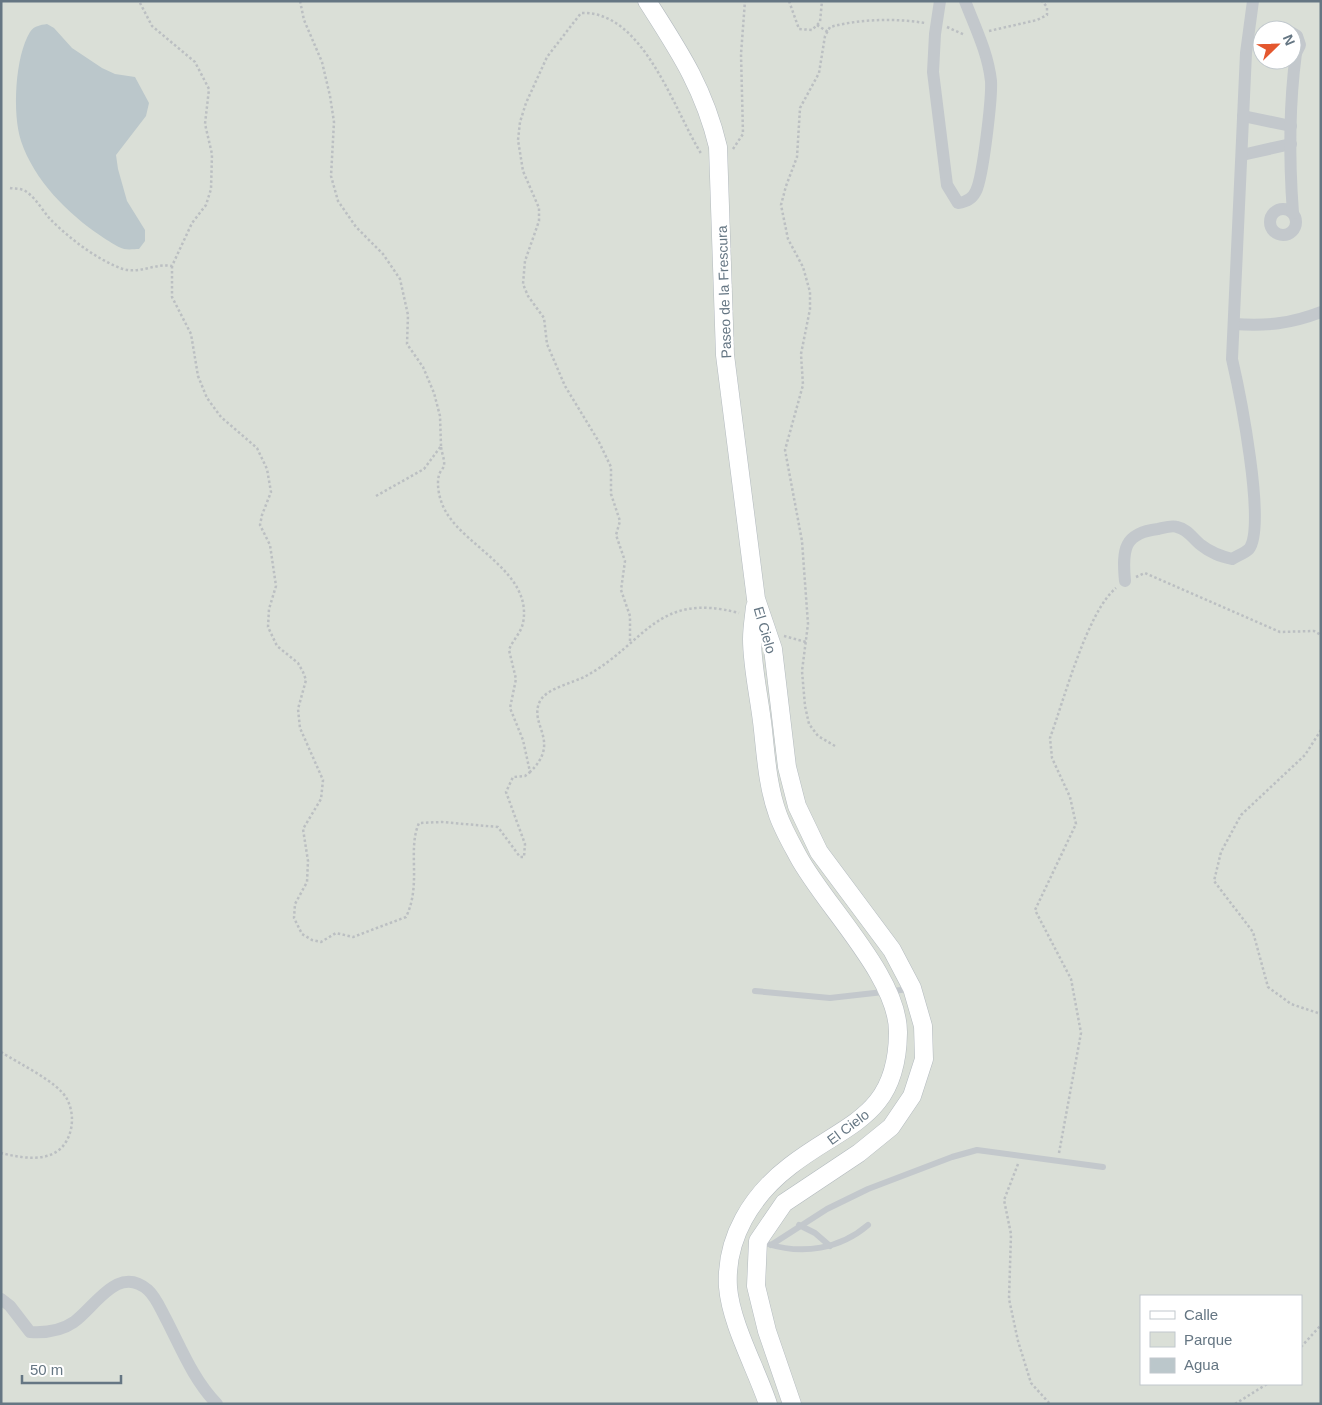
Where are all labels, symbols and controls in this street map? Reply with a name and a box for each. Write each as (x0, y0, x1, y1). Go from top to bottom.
north arrow (1252, 20, 1302, 70)
text: N (1280, 32, 1298, 48)
street label: Paseo de la Frescura (714, 225, 734, 359)
street label: El Cielo (751, 605, 779, 656)
street label: El Cielo (824, 1106, 872, 1148)
legend (1140, 1295, 1302, 1385)
text: Calle (1184, 1306, 1218, 1323)
text: Parque (1184, 1331, 1232, 1348)
scale bar (22, 1352, 121, 1384)
text: Agua (1184, 1356, 1220, 1373)
text: 50 m (30, 1361, 63, 1378)

